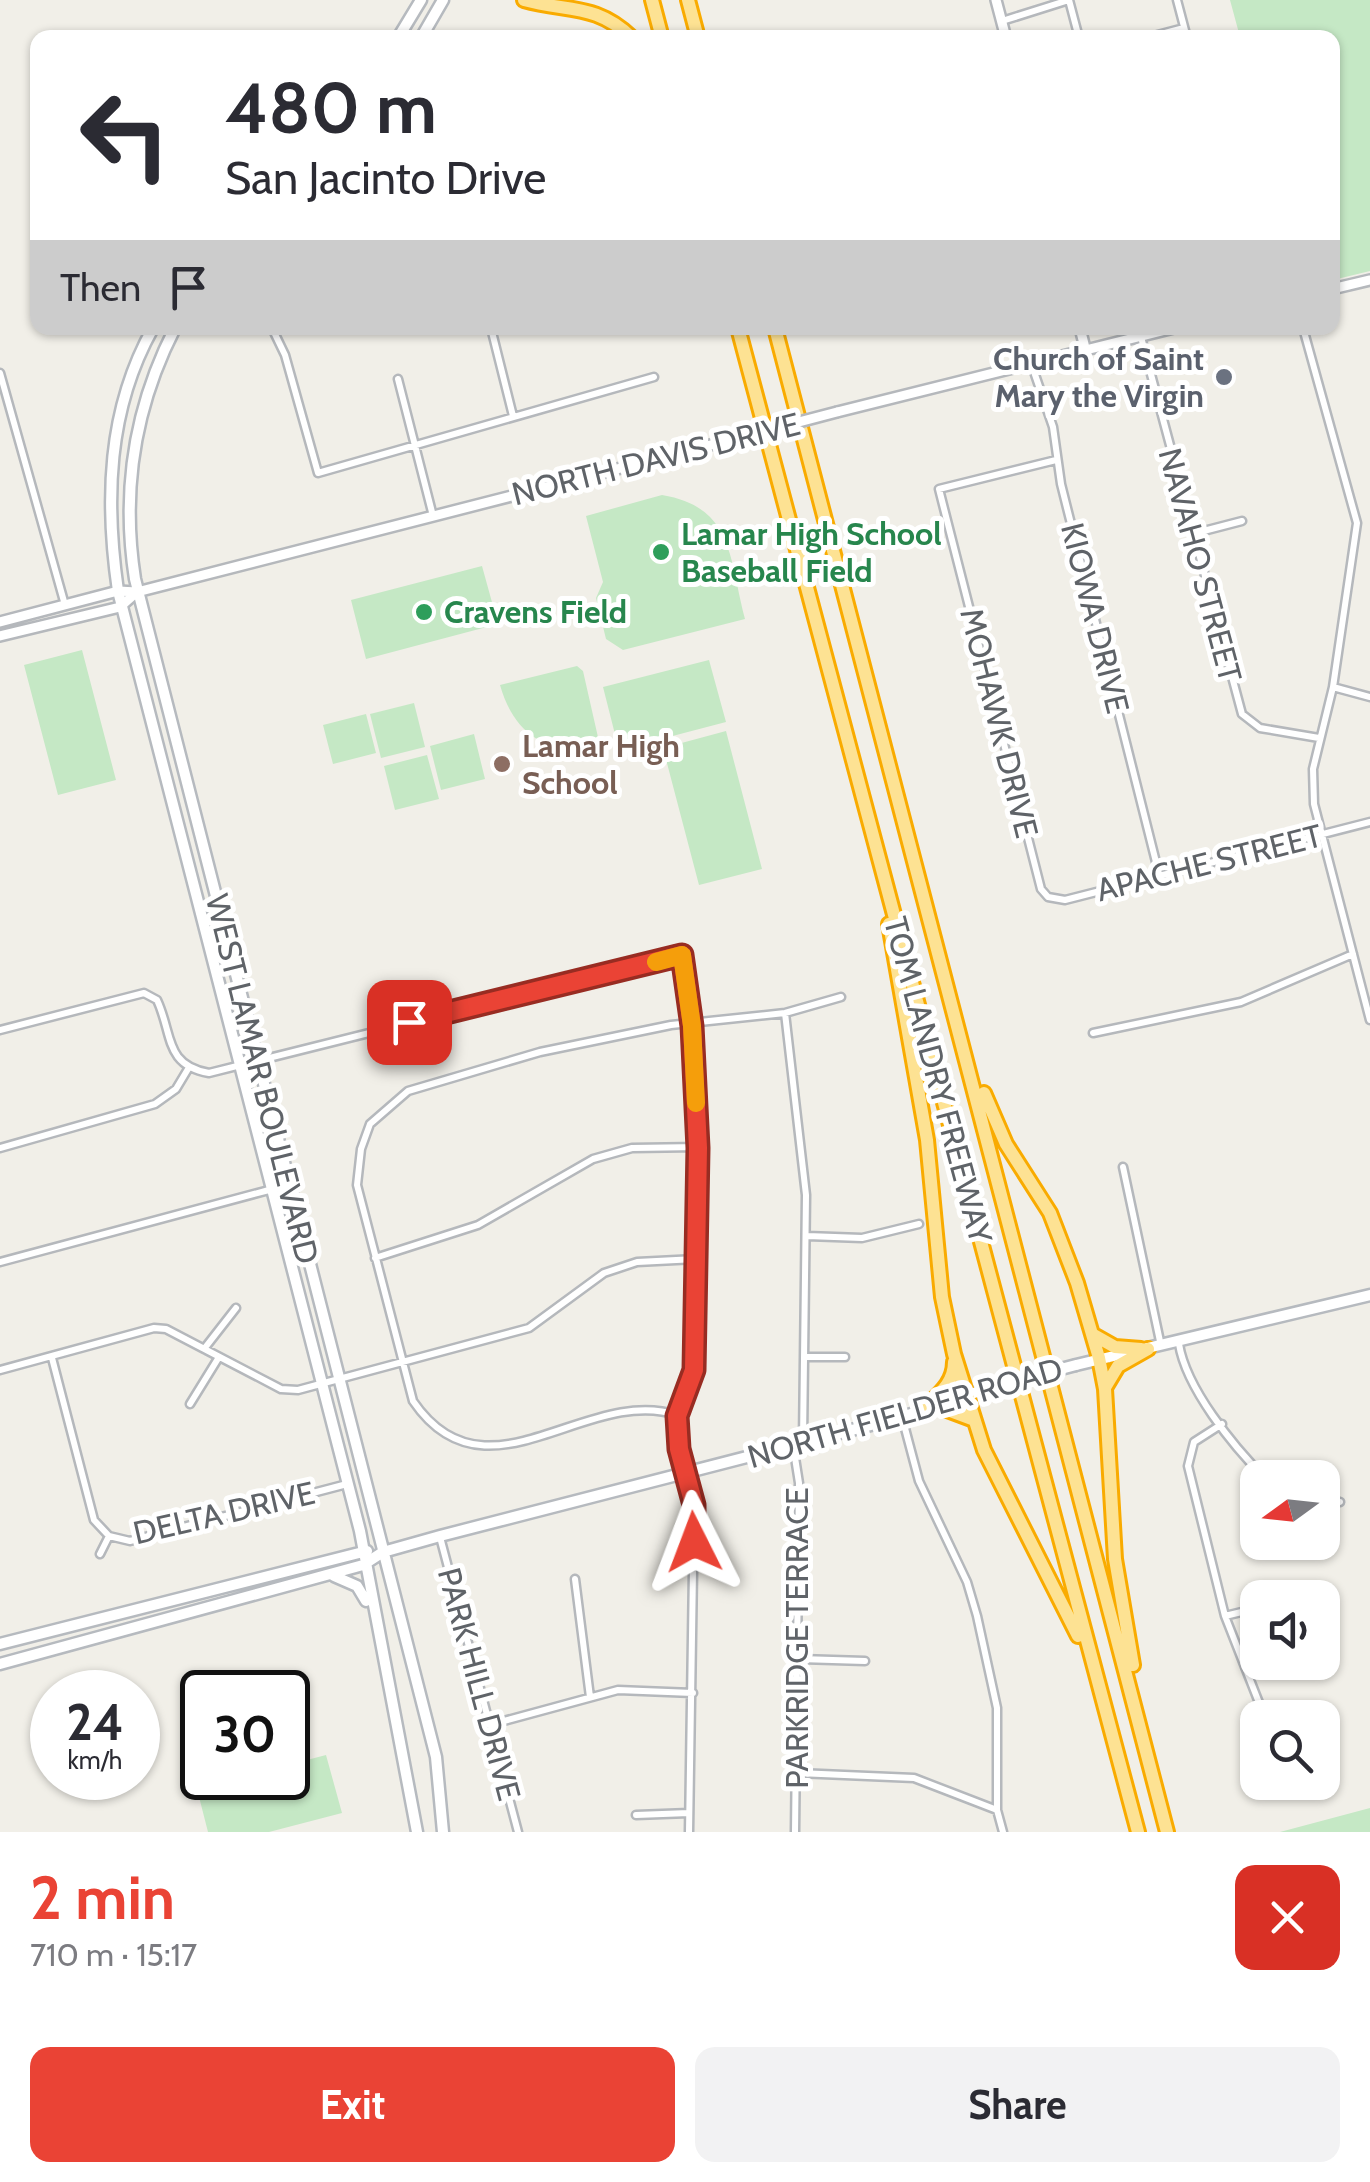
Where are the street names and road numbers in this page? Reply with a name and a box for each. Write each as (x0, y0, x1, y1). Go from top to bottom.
street label: NORTH DAVIS DRIVE (508, 404, 804, 513)
street label: NAVAHO STREET (1151, 444, 1250, 686)
street label: KIOWA DRIVE (1053, 519, 1138, 717)
street label: MOHAWK DRIVE (952, 604, 1047, 842)
street label: APACHE STREET (1092, 816, 1326, 909)
street label: WEST LAMAR BOULEVARD (198, 890, 327, 1268)
street label: TOM LANDRY FREEWAY (876, 912, 1001, 1248)
street label: NORTH FIELDER ROAD (743, 1349, 1067, 1476)
street label: DELTA DRIVE (129, 1473, 318, 1552)
street label: PARKRIDGE TERRACE (777, 1487, 816, 1789)
street label: PARK HILL DRIVE (430, 1563, 529, 1805)

